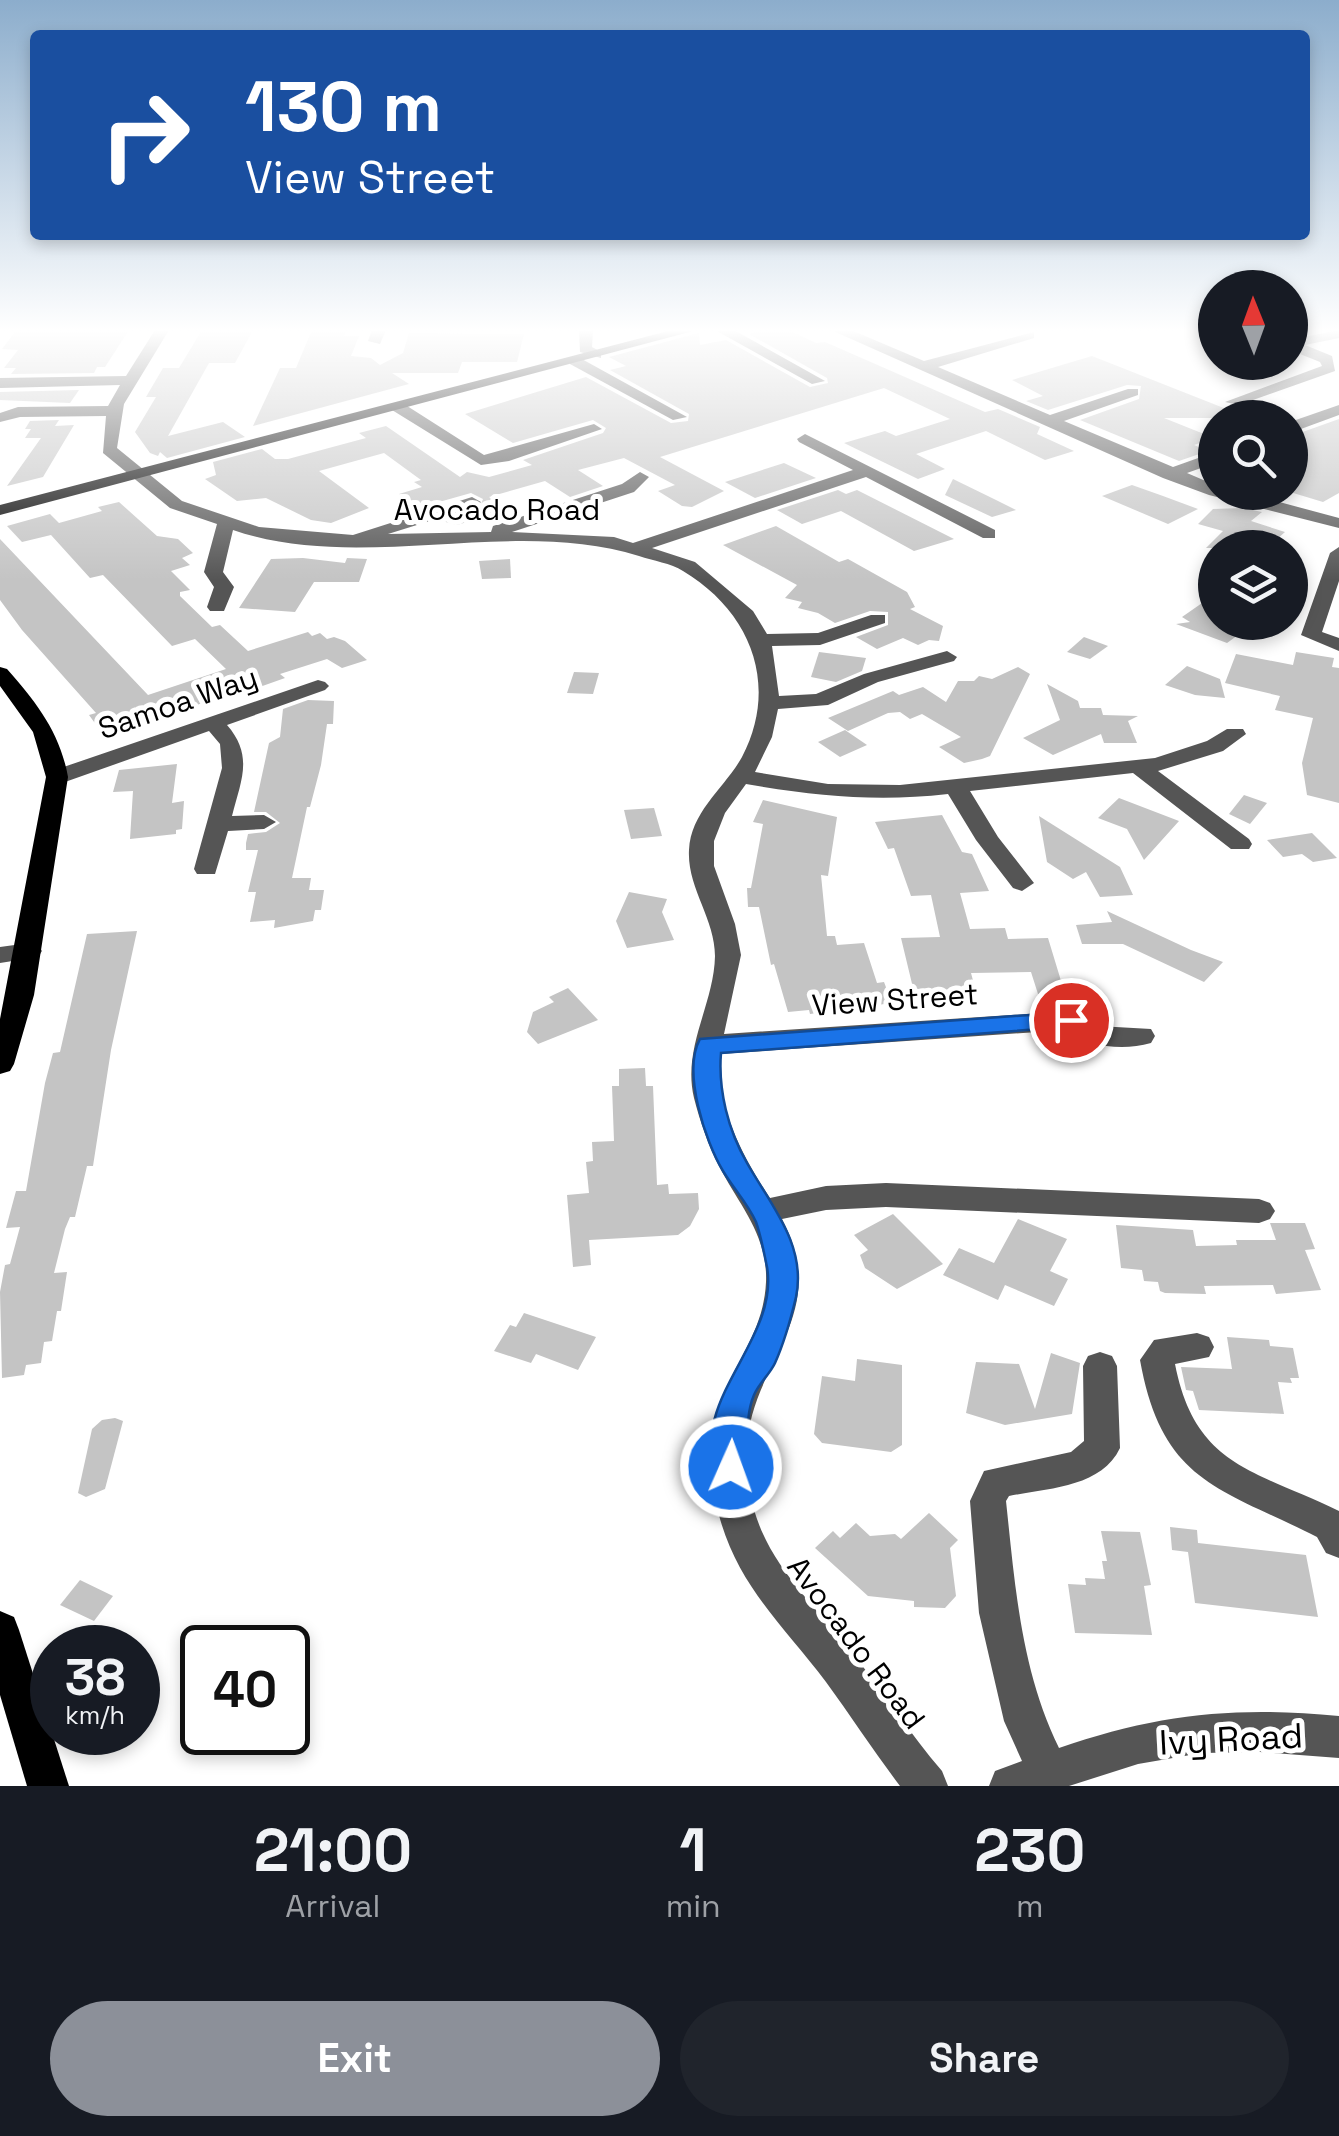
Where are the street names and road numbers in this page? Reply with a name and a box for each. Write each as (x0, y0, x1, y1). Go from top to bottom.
street label: Avocado Road (394, 490, 600, 529)
street label: Samoa Way (93, 657, 263, 748)
street label: View Street (810, 974, 980, 1025)
street label: Avocado Road (779, 1549, 934, 1737)
street label: Ivy Road (1158, 1713, 1304, 1765)

